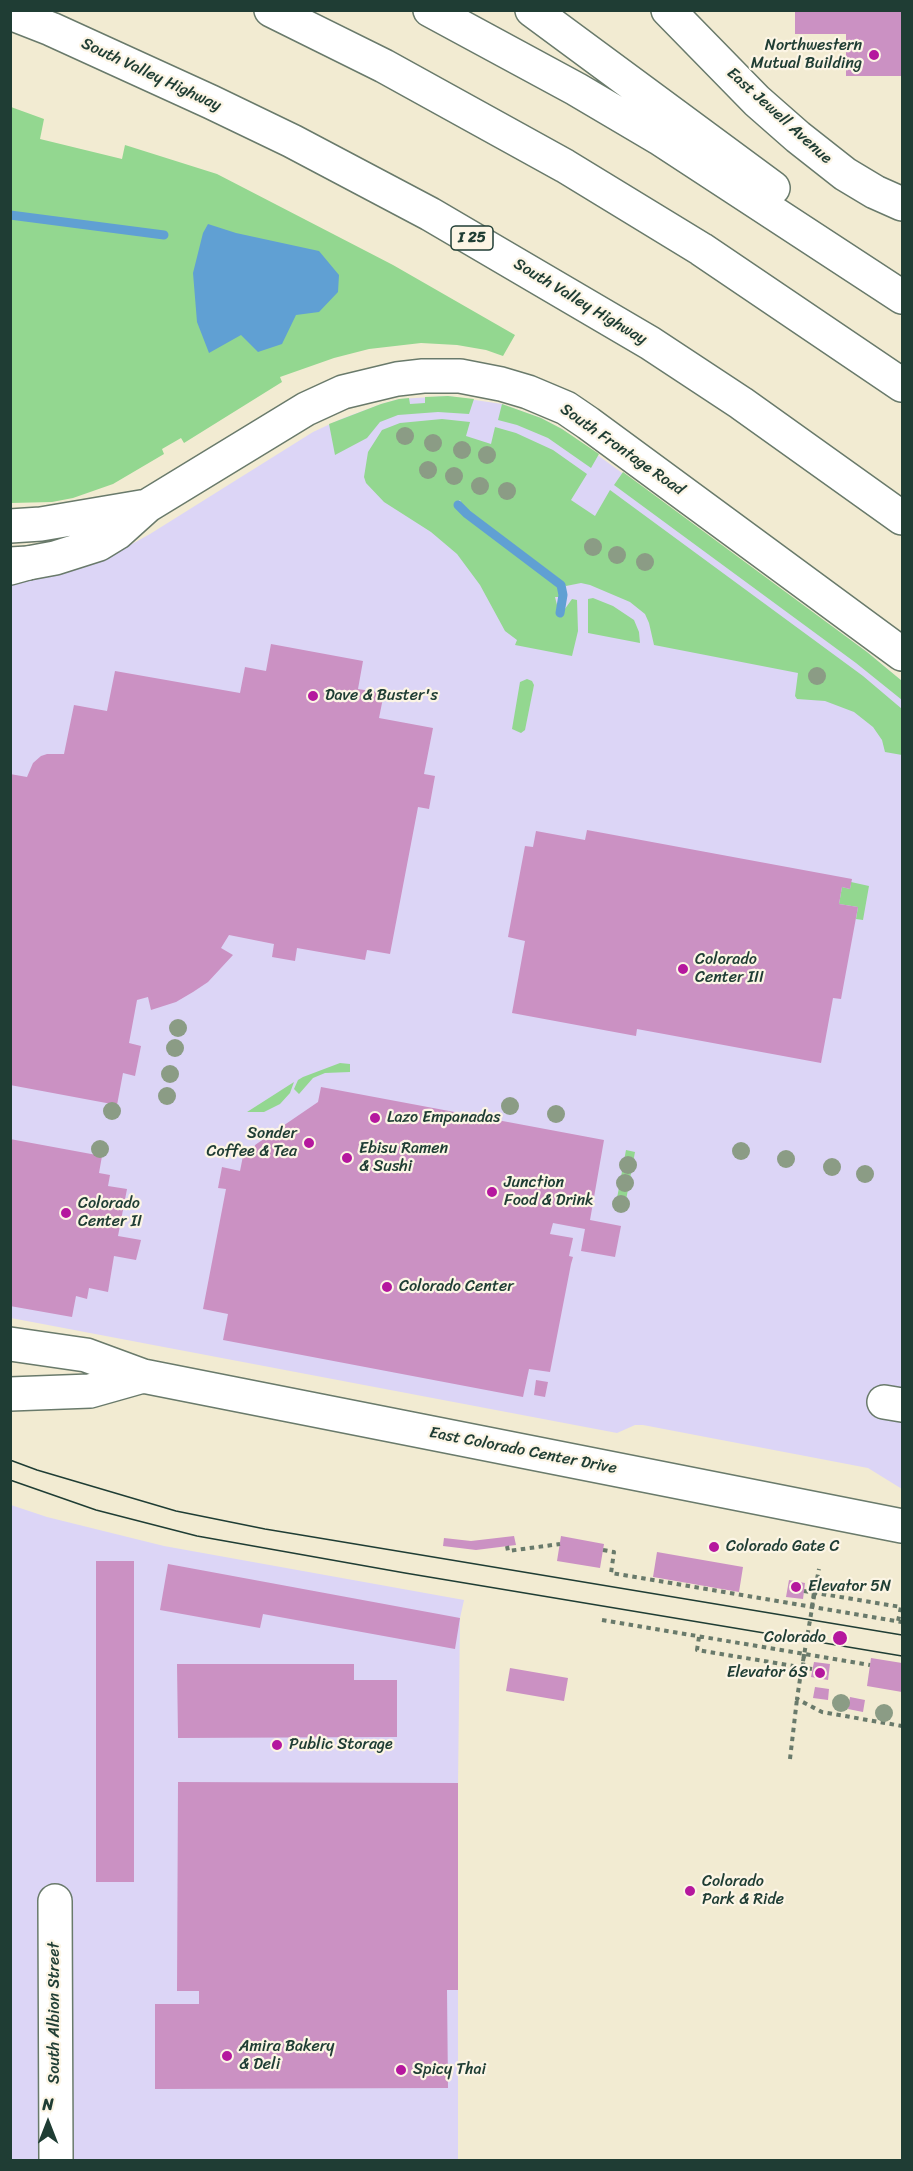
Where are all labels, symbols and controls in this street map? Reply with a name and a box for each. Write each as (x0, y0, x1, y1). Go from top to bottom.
street label: South Valley Highway (78, 34, 224, 116)
place label: Northwestern Mutual Building (751, 36, 862, 74)
marker: Northwestern Mutual Building (867, 48, 881, 62)
street label: East Jewell Avenue (722, 64, 836, 168)
road number: I 25 (451, 226, 493, 250)
street label: South Valley Highway (510, 255, 650, 349)
street label: South Frontage Road (556, 400, 688, 500)
place label: Dave & Buster's (325, 686, 438, 706)
marker: Dave & Buster's (306, 689, 320, 703)
place label: Colorado Center III (695, 950, 764, 988)
marker: Colorado Center III (676, 962, 690, 976)
place label: Lazo Empanadas (387, 1108, 501, 1128)
marker: Lazo Empanadas (368, 1111, 382, 1125)
place label: Sonder Coffee & Tea (207, 1124, 297, 1162)
marker: Sonder Coffee & Tea (302, 1136, 316, 1150)
place label: Ebisu Ramen & Sushi (359, 1139, 448, 1177)
marker: Ebisu Ramen & Sushi (340, 1151, 354, 1165)
place label: Junction Food & Drink (504, 1173, 594, 1211)
marker: Junction Food & Drink (485, 1185, 499, 1199)
place label: Colorado Center II (78, 1194, 142, 1232)
marker: Colorado Center II (59, 1206, 73, 1220)
place label: Colorado Center (399, 1277, 514, 1297)
marker: Colorado Center (380, 1280, 394, 1294)
street label: East Colorado Center Drive (428, 1423, 618, 1479)
place label: Colorado Gate C (726, 1537, 839, 1557)
marker: Colorado Gate C (707, 1540, 721, 1554)
place label: Elevator 5N (808, 1577, 891, 1597)
marker: Elevator 5N (789, 1580, 803, 1594)
place label: Colorado (764, 1628, 826, 1648)
marker: Colorado (831, 1629, 849, 1647)
place label: Elevator 6S (727, 1663, 808, 1683)
marker: Elevator 6S (813, 1666, 827, 1680)
place label: Public Storage (289, 1735, 393, 1755)
marker: Public Storage (270, 1738, 284, 1752)
place label: Colorado Park & Ride (702, 1872, 784, 1910)
marker: Colorado Park & Ride (683, 1884, 697, 1898)
street label: South Albion Street (45, 1942, 65, 2084)
place label: Amira Bakery & Deli (239, 2037, 335, 2075)
marker: Amira Bakery & Deli (220, 2049, 234, 2063)
place label: Spicy Thai (413, 2060, 486, 2080)
marker: Spicy Thai (394, 2063, 408, 2077)
text: N (42, 2090, 54, 2119)
north arrow (18, 2093, 78, 2153)

